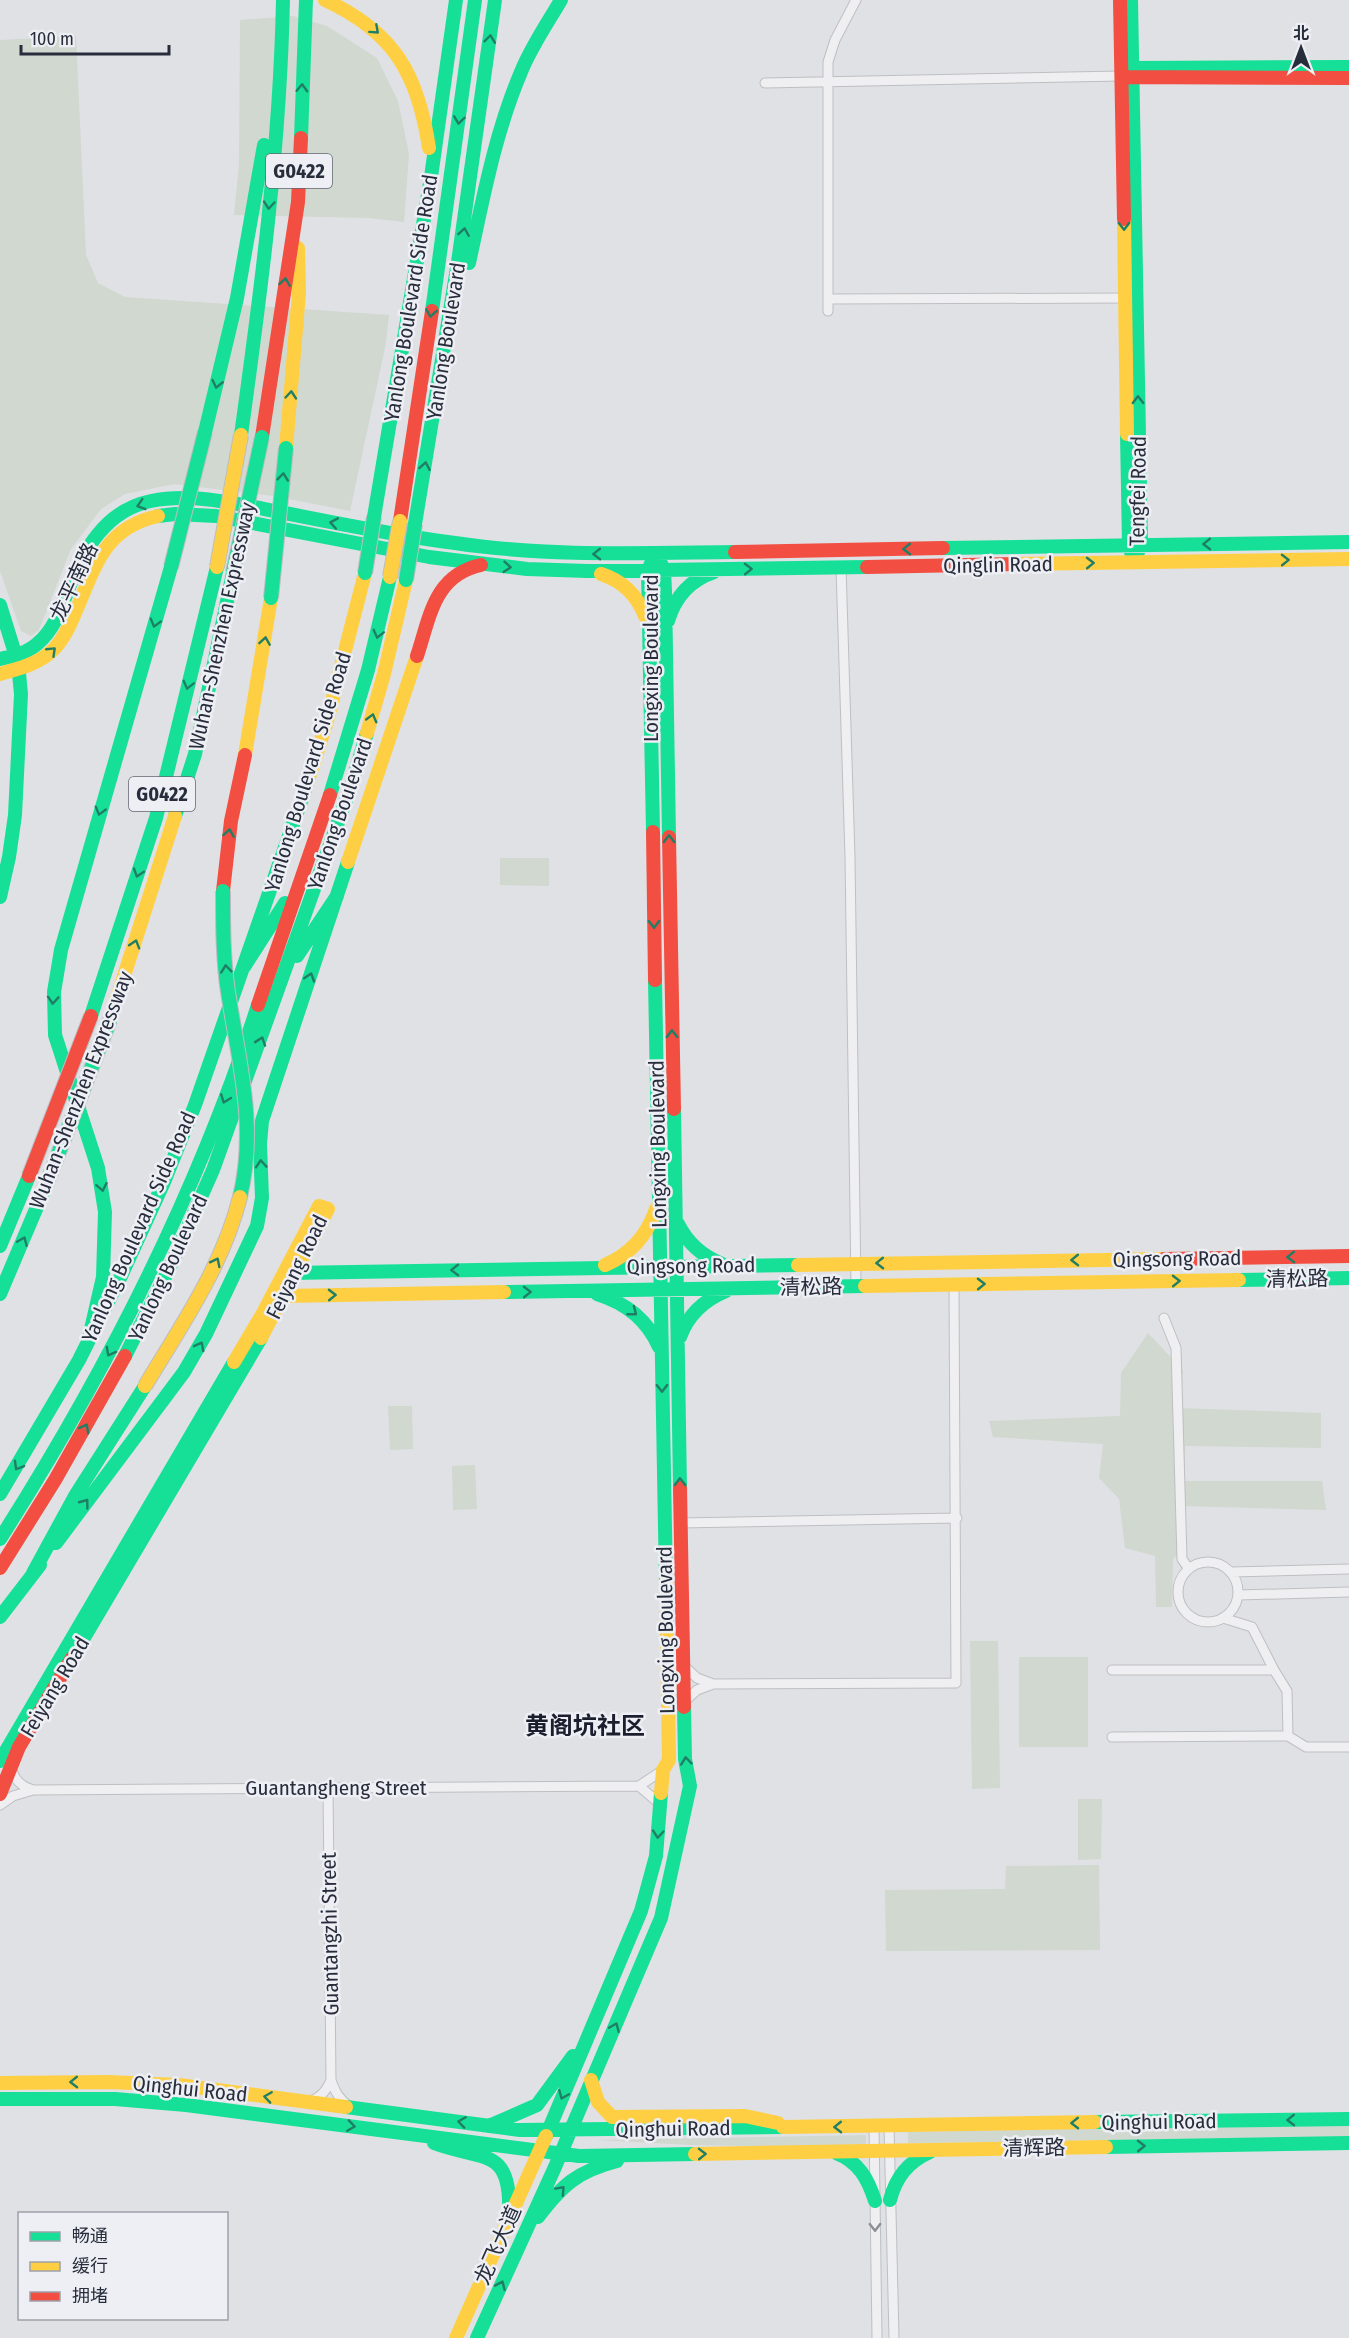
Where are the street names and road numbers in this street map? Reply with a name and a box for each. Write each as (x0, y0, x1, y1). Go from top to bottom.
road number: G0422 (266, 154, 332, 188)
street label: Yanlong Boulevard Side Road (379, 173, 443, 423)
street label: Yanlong Boulevard (421, 260, 471, 422)
street label: Tengfei Road (1124, 436, 1152, 546)
street label: Wuhan-Shenzhen Expressway (183, 499, 261, 752)
street label: 龙平南路 (44, 538, 104, 626)
street label: Qinglin Road (943, 551, 1053, 579)
street label: Longxing Boulevard (638, 574, 664, 742)
street label: Yanlong Boulevard Side Road (259, 649, 357, 895)
street label: Yanlong Boulevard (302, 735, 378, 893)
road number: G0422 (129, 777, 195, 811)
street label: Wuhan-Shenzhen Expressway (24, 967, 139, 1212)
street label: Longxing Boulevard (644, 1060, 672, 1228)
street label: Yanlong Boulevard Side Road (77, 1108, 201, 1346)
street label: Yanlong Boulevard (123, 1191, 213, 1345)
street label: Feiyang Road (261, 1211, 333, 1323)
street label: Qingsong Road (1112, 1245, 1242, 1273)
street label: Qingsong Road (626, 1252, 756, 1280)
street label: 清松路 (1265, 1265, 1329, 1293)
street label: 清松路 (779, 1273, 843, 1301)
street label: Longxing Boulevard (652, 1546, 680, 1714)
street label: Feiyang Road (15, 1632, 95, 1742)
street label: Guantangheng Street (245, 1775, 427, 1801)
street label: Guantangzhi Street (316, 1852, 344, 2016)
street label: Qinghui Road (131, 2070, 249, 2108)
street label: Qinghui Road (1101, 2108, 1217, 2136)
street label: Qinghui Road (615, 2115, 731, 2143)
street label: 清辉路 (1002, 2134, 1066, 2162)
street label: 龙飞大道 (469, 2201, 527, 2289)

